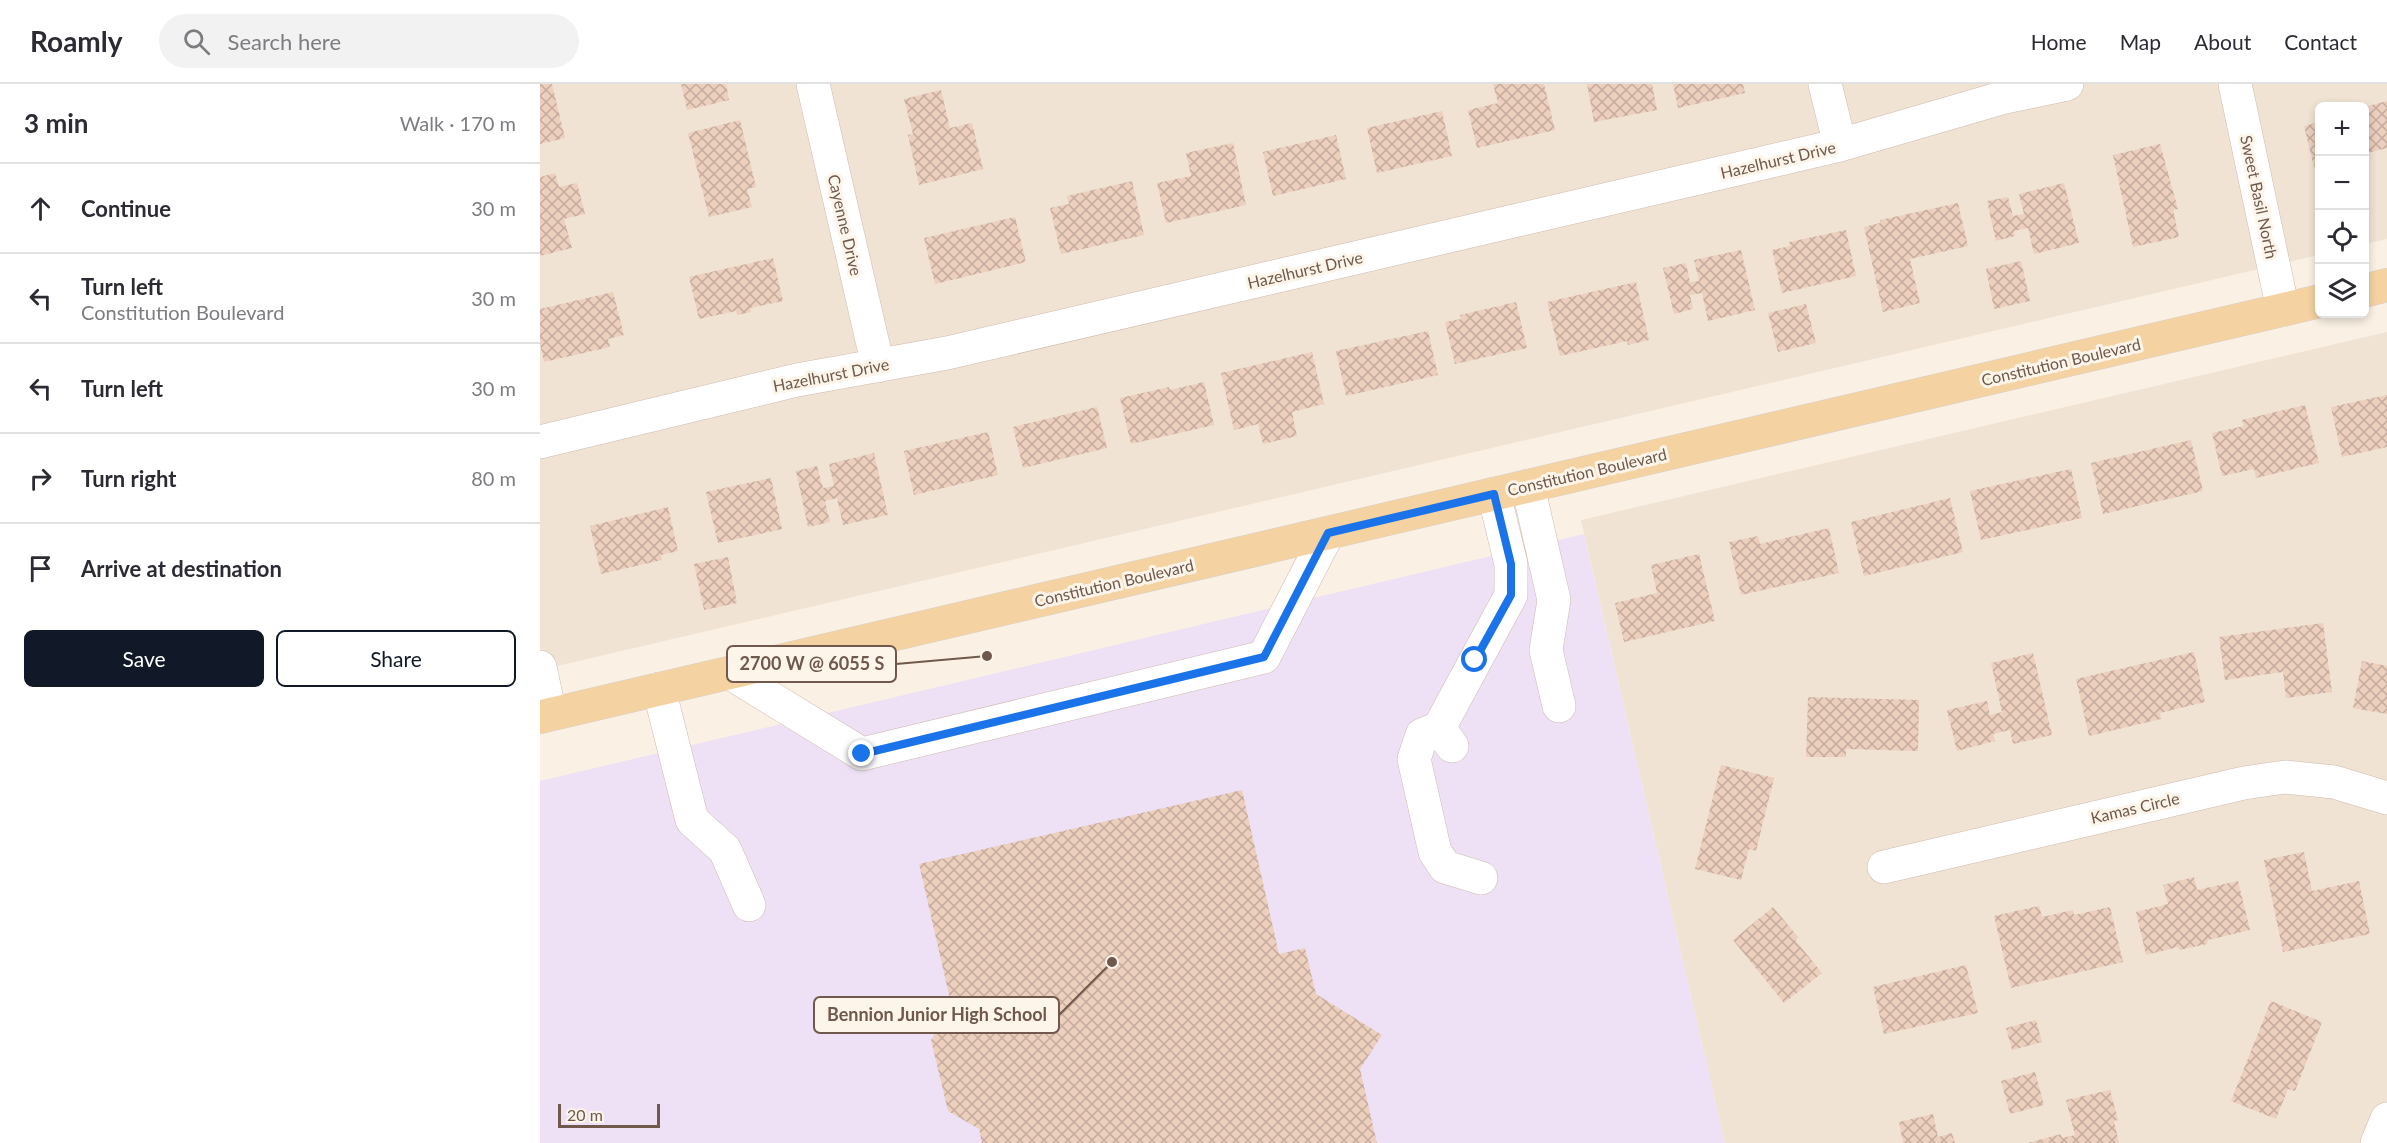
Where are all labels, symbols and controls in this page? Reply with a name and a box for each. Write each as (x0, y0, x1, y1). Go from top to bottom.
search box (159, 14, 579, 68)
text: Roamly (30, 24, 123, 58)
icon: search (180, 25, 213, 58)
text: Search here (228, 28, 341, 55)
text: Home (2031, 29, 2087, 54)
text: Map (2120, 29, 2161, 54)
text: About (2194, 29, 2251, 54)
text: Contact (2284, 29, 2357, 54)
map controls (2315, 102, 2369, 318)
button: + (2315, 102, 2369, 156)
text: 3 min (24, 107, 88, 139)
text: Walk · 170 m (400, 111, 516, 135)
street label: Sweet Basil North (2237, 133, 2282, 260)
street label: Hazelhurst Drive (1718, 137, 1837, 182)
button: − (2315, 156, 2369, 210)
street label: Cayenne Drive (825, 172, 866, 277)
icon: ahead (24, 192, 57, 225)
text: Continue (81, 195, 171, 222)
text: 30 m (471, 196, 516, 220)
button: locate (2315, 210, 2369, 264)
street label: Hazelhurst Drive (1245, 247, 1364, 292)
button: layers (2315, 264, 2369, 318)
text: Turn left (81, 273, 163, 300)
icon: left (24, 282, 57, 315)
text: 30 m (471, 286, 516, 310)
text: Constitution Boulevard (81, 300, 284, 324)
street label: Constitution Boulevard (1979, 334, 2142, 389)
street label: Hazelhurst Drive (771, 354, 891, 395)
icon: left (24, 372, 57, 405)
text: Turn left (81, 375, 163, 402)
text: 30 m (471, 376, 516, 400)
street label: Constitution Boulevard (1505, 444, 1668, 499)
icon: right (24, 462, 57, 495)
text: Turn right (81, 465, 176, 492)
text: 80 m (471, 466, 516, 490)
icon: arrive (24, 552, 57, 585)
text: Arrive at destination (81, 555, 282, 582)
street label: Constitution Boulevard (1032, 555, 1195, 610)
button: Save (24, 630, 264, 687)
button: Share (276, 630, 516, 687)
callout: 2700 W @ 6055 S (727, 646, 896, 682)
route start (1461, 646, 1487, 672)
text: 2700 W @ 6055 S (740, 652, 885, 674)
route end (848, 740, 874, 766)
street label: Kamas Circle (2089, 788, 2181, 827)
callout: Bennion Junior High School (814, 997, 1059, 1033)
text: Bennion Junior High School (827, 1003, 1047, 1025)
scale bar (558, 1101, 660, 1128)
text: 20 m (567, 1105, 603, 1124)

